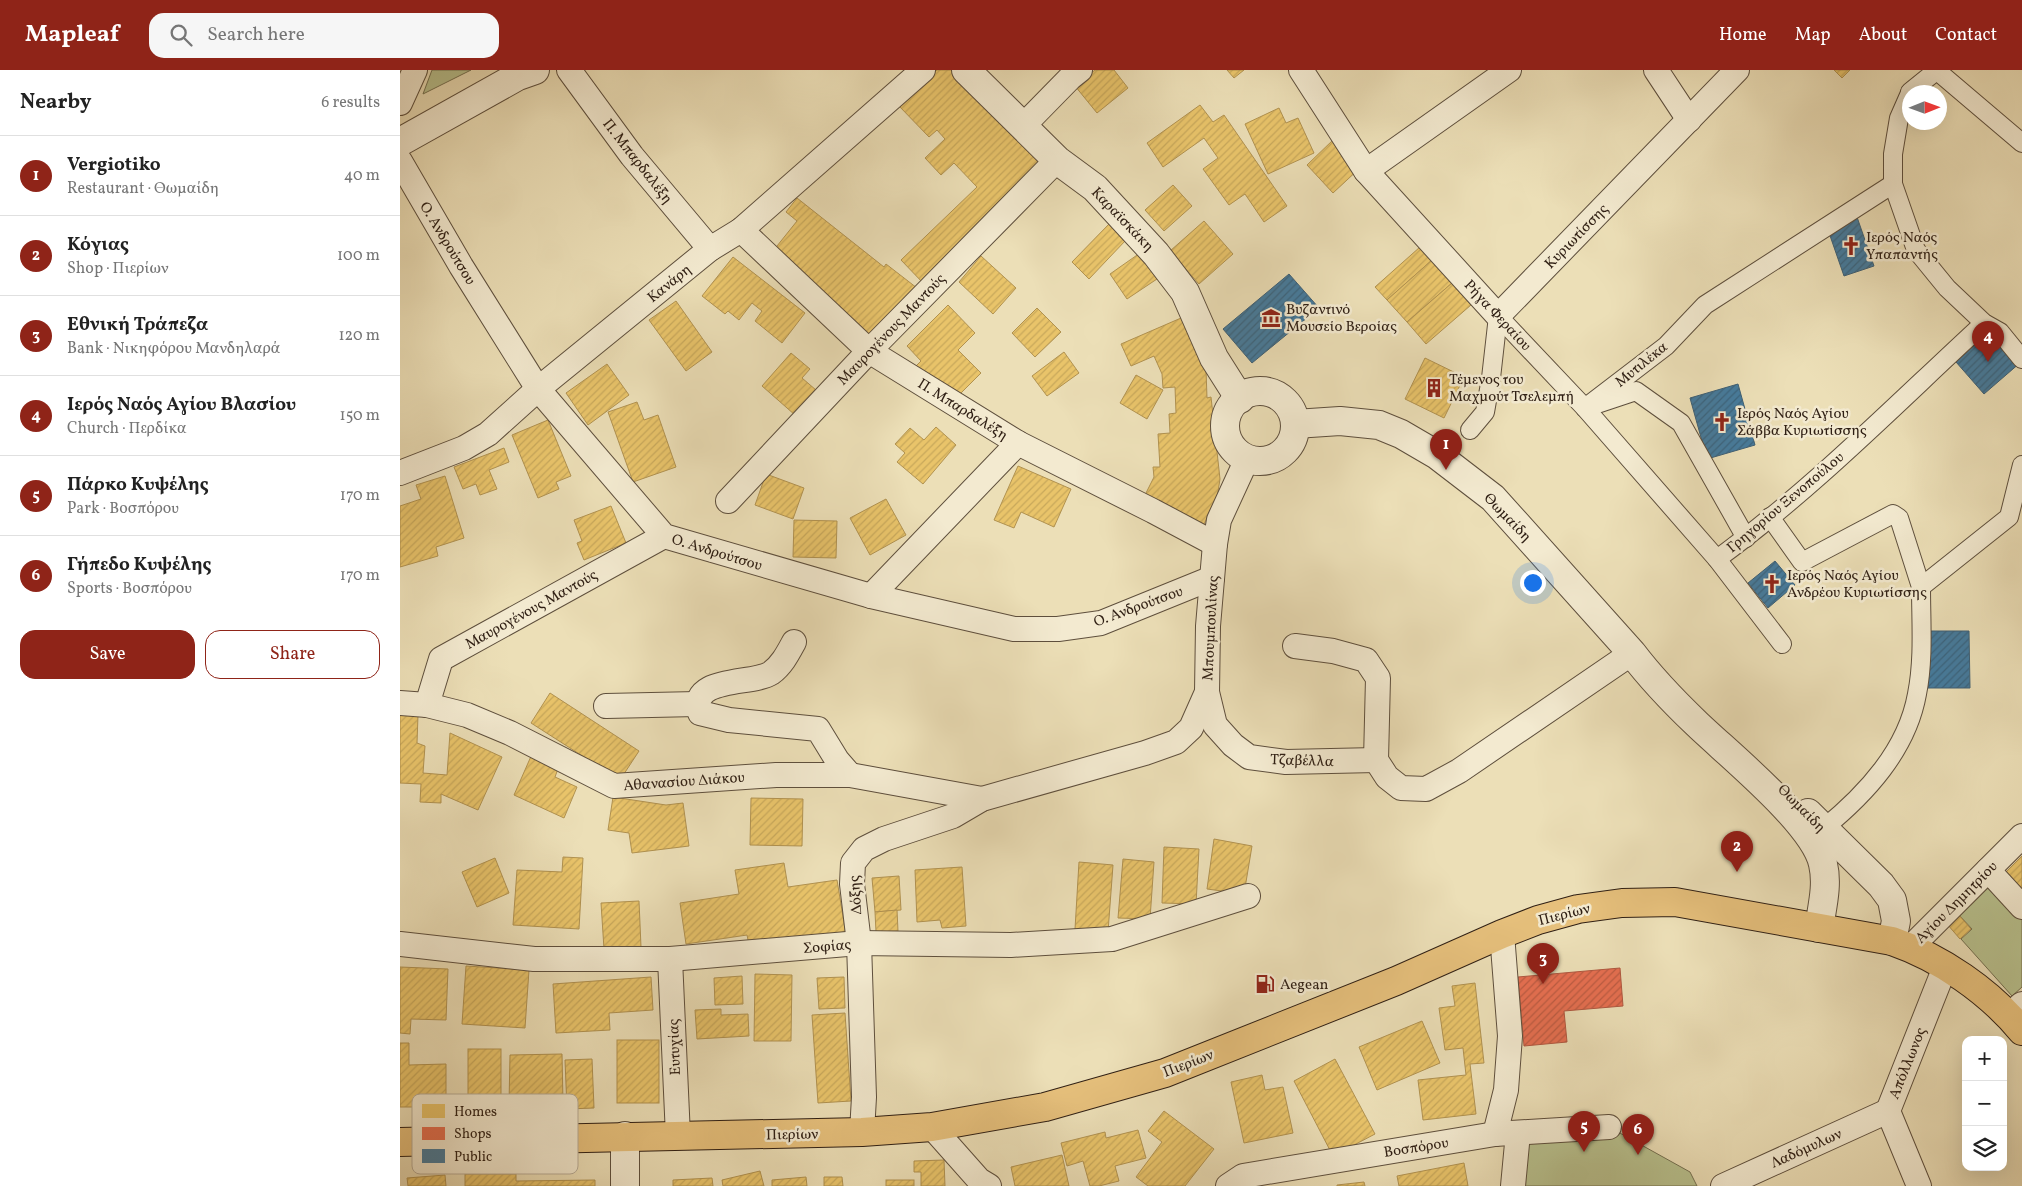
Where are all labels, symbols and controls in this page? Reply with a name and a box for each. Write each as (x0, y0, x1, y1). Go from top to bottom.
search box (149, 13, 499, 58)
text: Mapleaf (25, 18, 119, 52)
icon: search (167, 21, 195, 49)
text: Search here (207, 22, 305, 48)
text: Home (1719, 23, 1767, 48)
text: Map (1795, 23, 1831, 48)
text: About (1859, 23, 1907, 48)
text: Contact (1935, 23, 1997, 48)
north arrow (1902, 85, 1947, 130)
text: Nearby (20, 88, 91, 117)
text: 6 results (321, 92, 380, 114)
street label: Π. Μπαρδαλέξη (597, 115, 677, 209)
text: Vergiotiko (67, 152, 161, 178)
text: 1 (33, 165, 39, 187)
text: 40 m (344, 165, 380, 187)
text: Restaurant · Θωμαίδη (67, 178, 219, 200)
street label: Καραϊσκάκη (1086, 183, 1158, 257)
street label: Ο. Ανδρούτσου (414, 198, 480, 289)
street label: Κυριωτίσσης (1540, 199, 1614, 274)
place label: Ιερός Ναός Υπαπαντής (1866, 228, 1938, 266)
text: Κόγιας (67, 232, 129, 258)
church icon: Ιερός Ναός Υπαπαντής (1840, 235, 1862, 257)
text: 2 (32, 245, 40, 267)
text: 100 m (337, 245, 380, 267)
text: Shop · Πιερίων (67, 258, 169, 280)
street label: Κανάρη (644, 260, 696, 308)
street label: Μαυρογένους Μαντούς (833, 269, 951, 391)
street label: Ρήγα Φεραίου (1458, 276, 1536, 356)
place label: Βυζαντινό Μουσείο Βεροίας (1286, 300, 1397, 338)
museum icon: Βυζαντινό Μουσείο Βεροίας (1260, 307, 1282, 329)
text: Εθνική Τράπεζα (67, 312, 208, 338)
pin: 4 (1972, 321, 2004, 362)
text: 3 (32, 325, 40, 347)
text: 120 m (338, 325, 380, 347)
street label: Μυτιλέκα (1611, 337, 1673, 393)
text: Bank · Νικηφόρου Μανδηλαρά (67, 338, 280, 360)
place label: Τέμενος του Μαχμούτ Τσελεμπή (1449, 370, 1574, 408)
street label: Π. Μπαρδαλέξη (913, 374, 1011, 446)
building icon: Τέμενος του Μαχμούτ Τσελεμπή (1423, 377, 1445, 399)
text: Ιερός Ναός Αγίου Βλασίου (67, 392, 296, 418)
place label: Ιερός Ναός Αγίου Σάββα Κυριωτίσσης (1737, 404, 1867, 442)
text: 4 (31, 405, 41, 427)
text: 150 m (339, 405, 380, 427)
church icon: Ιερός Ναός Αγίου Σάββα Κυριωτίσσης (1711, 411, 1733, 433)
text: Church · Περδίκα (67, 418, 187, 440)
pin: 1 (1430, 429, 1462, 470)
street label: Γρηγορίου Ξενοπούλου (1723, 448, 1849, 559)
text: Πάρκο Κυψέλης (67, 472, 209, 498)
text: 5 (32, 485, 40, 507)
text: 170 m (340, 485, 380, 507)
street label: Θωμαίδη (1478, 489, 1536, 547)
text: Park · Βοσπόρου (67, 498, 179, 520)
street label: Ο. Ανδρούτσου (669, 530, 764, 577)
text: Γήπεδο Κυψέλης (67, 552, 211, 578)
text: 6 (32, 565, 40, 587)
text: 170 m (340, 565, 380, 587)
street label: Μαυρογένους Μαντούς (462, 565, 602, 655)
place label: Ιερός Ναός Αγίου Ανδρέου Κυριωτίσσης (1787, 566, 1927, 604)
your location (1520, 570, 1546, 596)
church icon: Ιερός Ναός Αγίου Ανδρέου Κυριωτίσσης (1761, 573, 1783, 595)
street label: Μπουμπουλίνας (1198, 575, 1225, 681)
text: Sports · Βοσπόρου (67, 578, 192, 600)
street label: Ο. Ανδρούτσου (1091, 582, 1186, 633)
button: Save (20, 630, 195, 679)
button: Share (205, 630, 380, 679)
street label: Τζαβέλλα (1270, 750, 1334, 773)
street label: Αθανασίου Διάκου (623, 768, 745, 797)
street label: Θωμαίδη (1772, 780, 1830, 838)
pin: 2 (1721, 831, 1753, 872)
street label: Αγίου Δημητρίου (1911, 857, 2003, 949)
street label: Δόξης (845, 874, 868, 915)
street label: Πιερίων (1536, 899, 1592, 932)
street label: Σοφίας (802, 935, 852, 960)
pin: 3 (1527, 943, 1559, 984)
fuel station icon: Aegean (1254, 973, 1276, 995)
place label: Aegean (1280, 975, 1329, 996)
street label: Ευτυχίας (664, 1018, 687, 1076)
street label: Απόλλωνος (1884, 1024, 1932, 1103)
map controls (1962, 1036, 2007, 1171)
button: + (1962, 1036, 2007, 1081)
street label: Πιερίων (1160, 1045, 1217, 1084)
button: − (1962, 1081, 2007, 1126)
legend (412, 1094, 578, 1174)
text: Homes (454, 1103, 497, 1122)
pin: 5 (1568, 1111, 1600, 1152)
pin: 6 (1622, 1114, 1654, 1155)
street label: Λαδόμυλων (1768, 1124, 1846, 1174)
text: Shops (454, 1125, 492, 1144)
street label: Πιερίων (766, 1125, 818, 1146)
button: layers (1962, 1126, 2007, 1171)
street label: Βοσπόρου (1382, 1133, 1450, 1164)
text: Public (454, 1148, 492, 1167)

